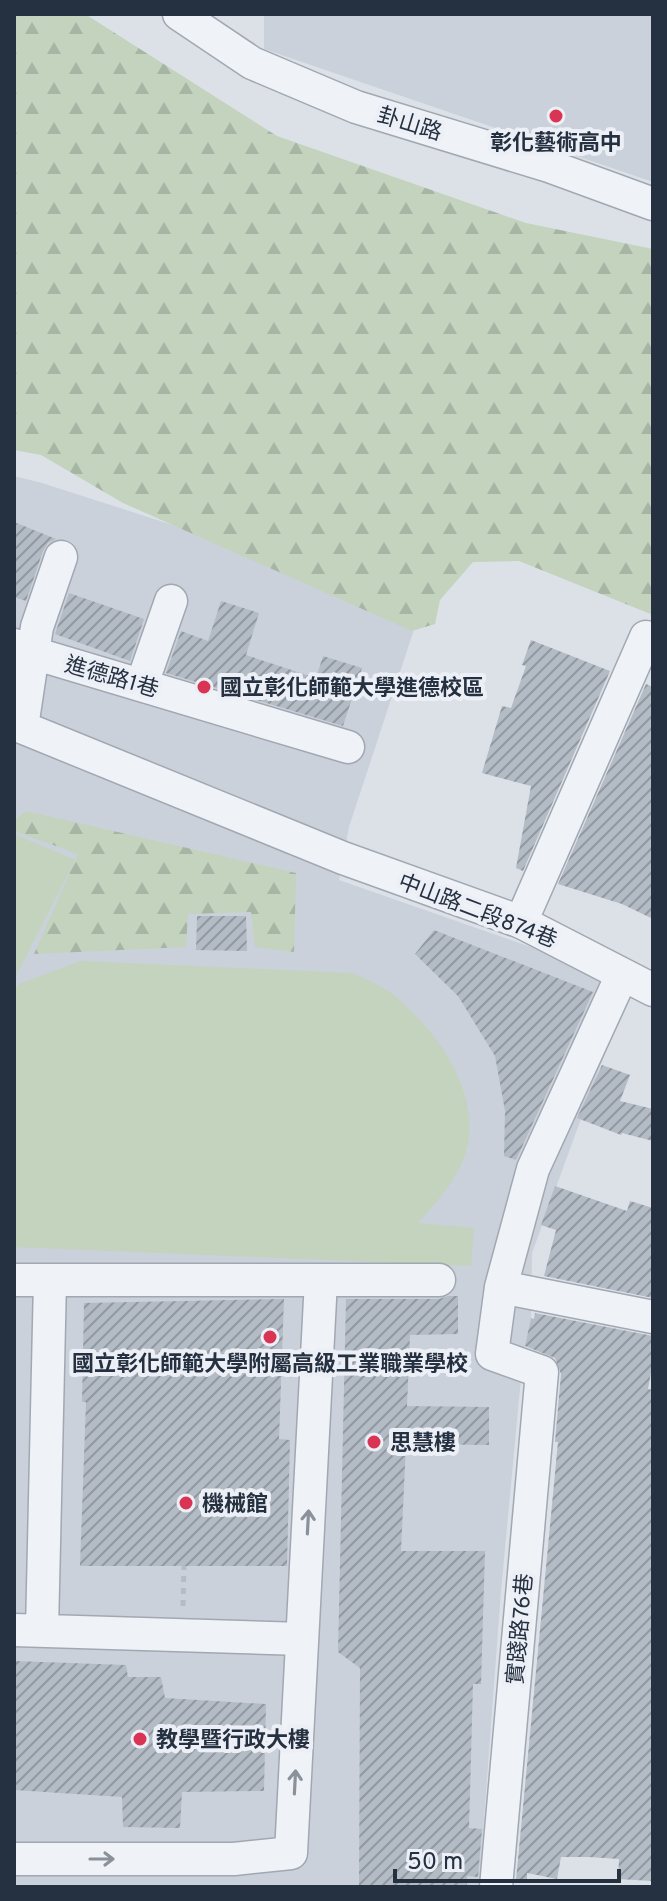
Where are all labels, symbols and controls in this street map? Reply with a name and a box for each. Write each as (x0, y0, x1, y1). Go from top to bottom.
street label: 卦山路 (374, 103, 445, 148)
marker: 彰化藝術高中 (547, 107, 565, 125)
place label: 彰化藝術高中 (490, 131, 622, 158)
street label: 進德路1巷 (61, 652, 161, 705)
place label: 國立彰化師範大學進德校區 (220, 676, 484, 703)
marker: 國立彰化師範大學進德校區 (195, 678, 213, 696)
street label: 中山路二段874巷 (394, 870, 560, 955)
marker: 國立彰化師範大學附屬高級工業職業學校 (261, 1328, 279, 1346)
place label: 國立彰化師範大學附屬高級工業職業學校 (72, 1352, 468, 1379)
place label: 思慧樓 (390, 1431, 456, 1458)
marker: 思慧樓 (365, 1433, 383, 1451)
place label: 機械館 (202, 1492, 268, 1519)
marker: 機械館 (177, 1494, 195, 1512)
one-way arrow (301, 1509, 316, 1536)
street label: 實踐路76巷 (503, 1572, 540, 1686)
place label: 教學暨行政大樓 (156, 1728, 310, 1755)
marker: 教學暨行政大樓 (131, 1730, 149, 1748)
one-way arrow (287, 1769, 302, 1796)
scale bar (395, 1833, 619, 1883)
text: 50 m (407, 1848, 463, 1878)
one-way arrow (88, 1851, 115, 1867)

